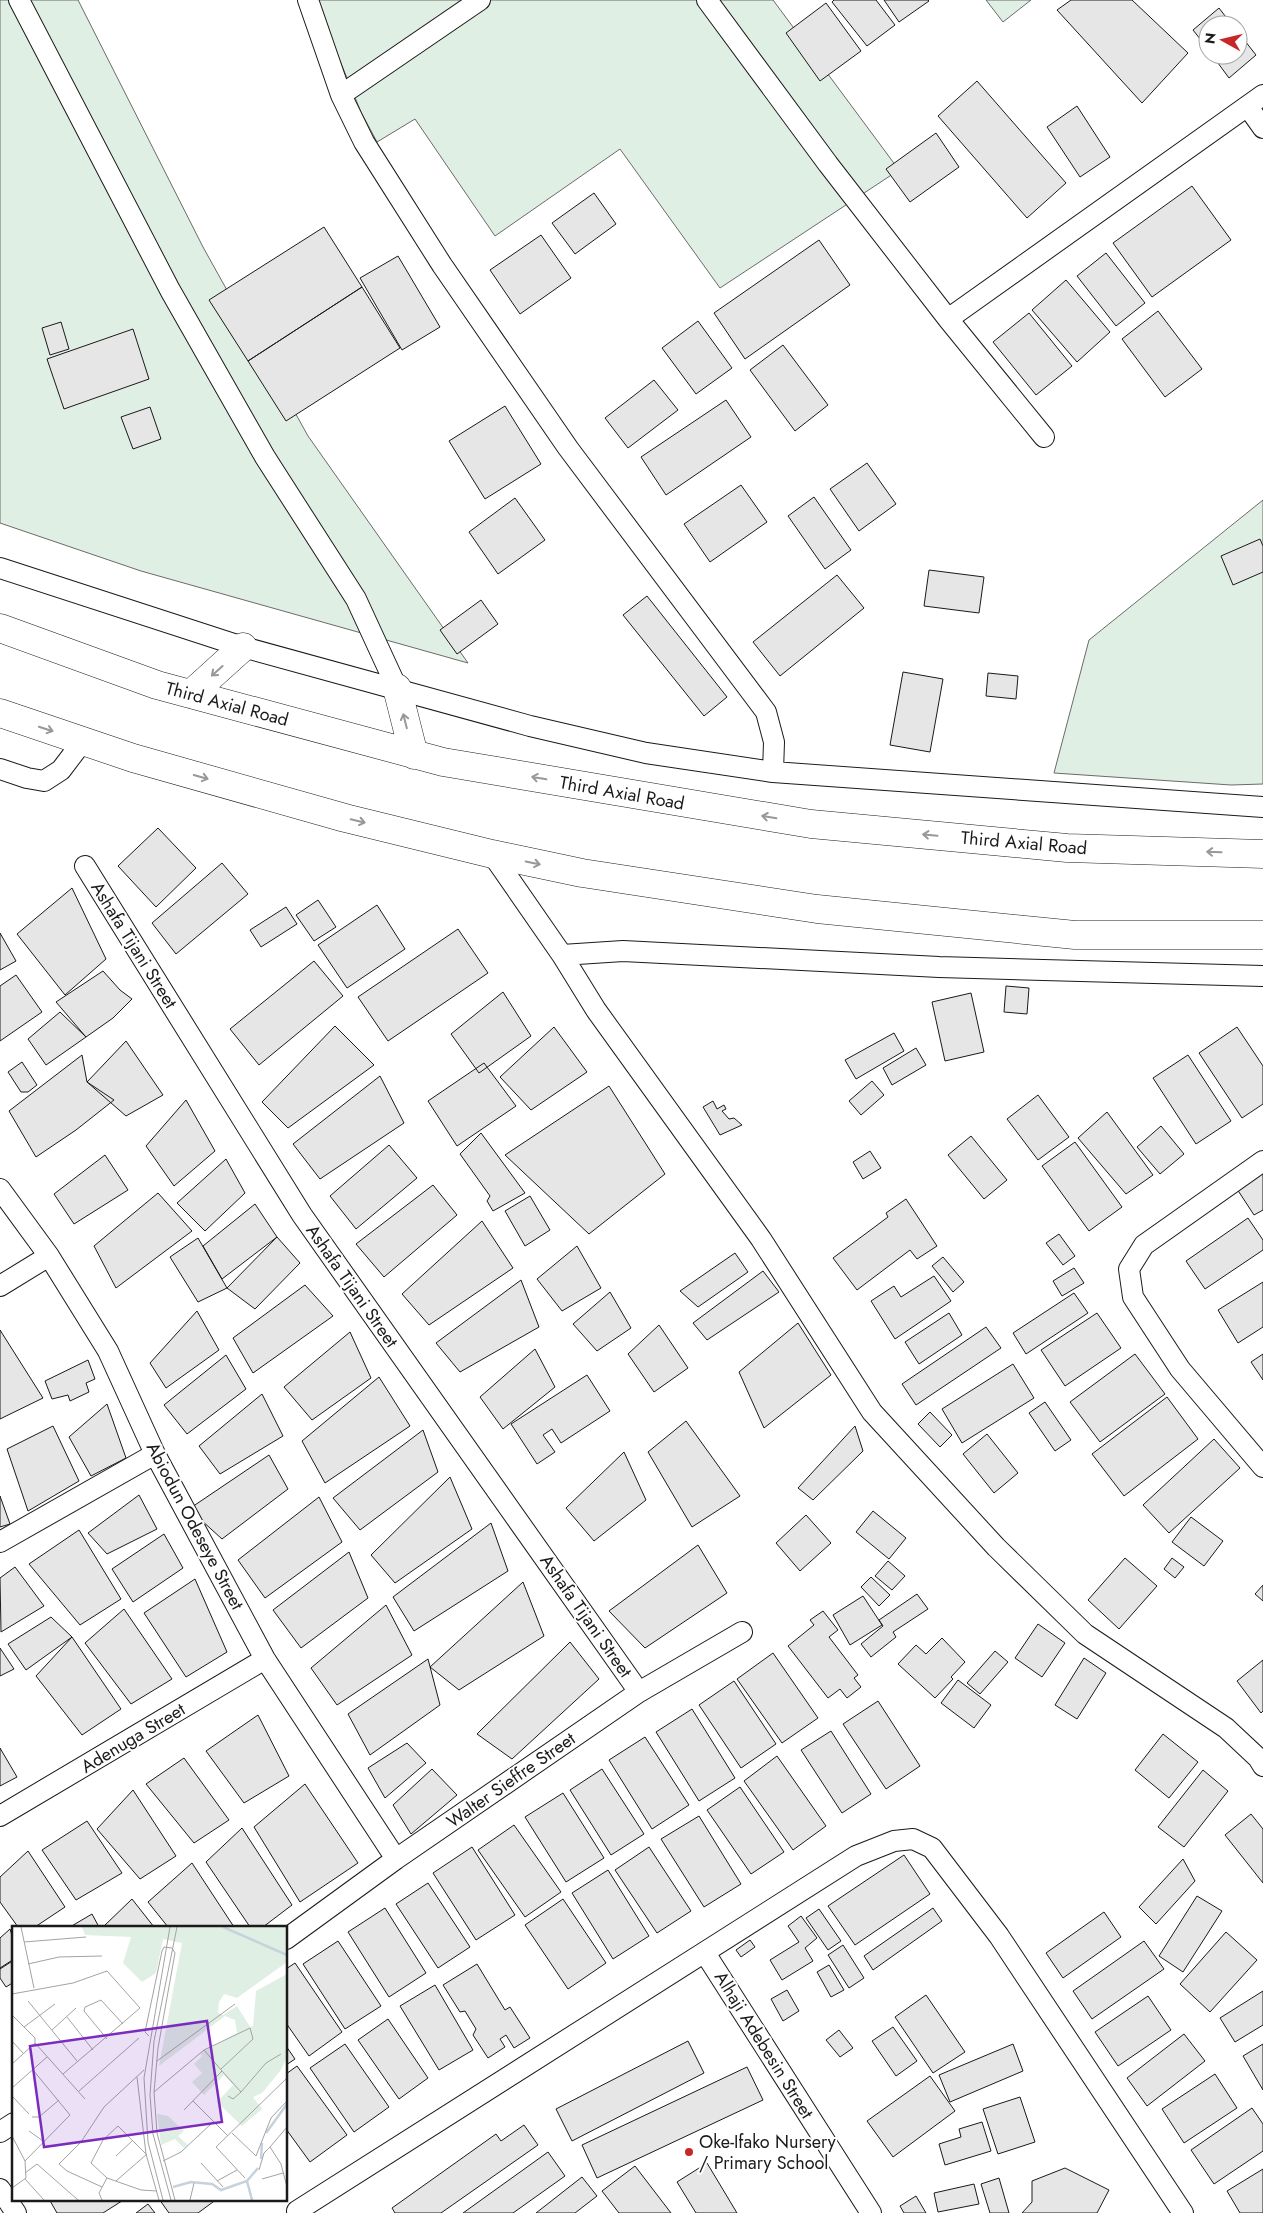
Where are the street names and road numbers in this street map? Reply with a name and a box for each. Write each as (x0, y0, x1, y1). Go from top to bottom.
street label: Third Axial Road (163, 675, 291, 733)
street label: Third Axial Road (558, 769, 686, 817)
street label: Third Axial Road (960, 825, 1088, 861)
street label: Ashafa Tijani Street (85, 877, 184, 1014)
street label: Ashafa Tijani Street (300, 1219, 405, 1353)
street label: Abiodun Odeseye Street (140, 1438, 251, 1615)
street label: Ashafa Tijani Street (534, 1549, 639, 1683)
street label: Adenuga Street (76, 1696, 191, 1779)
street label: Walter Sieffre Street (441, 1725, 581, 1834)
street label: Alhaji Adebesin Street (708, 1966, 820, 2124)

